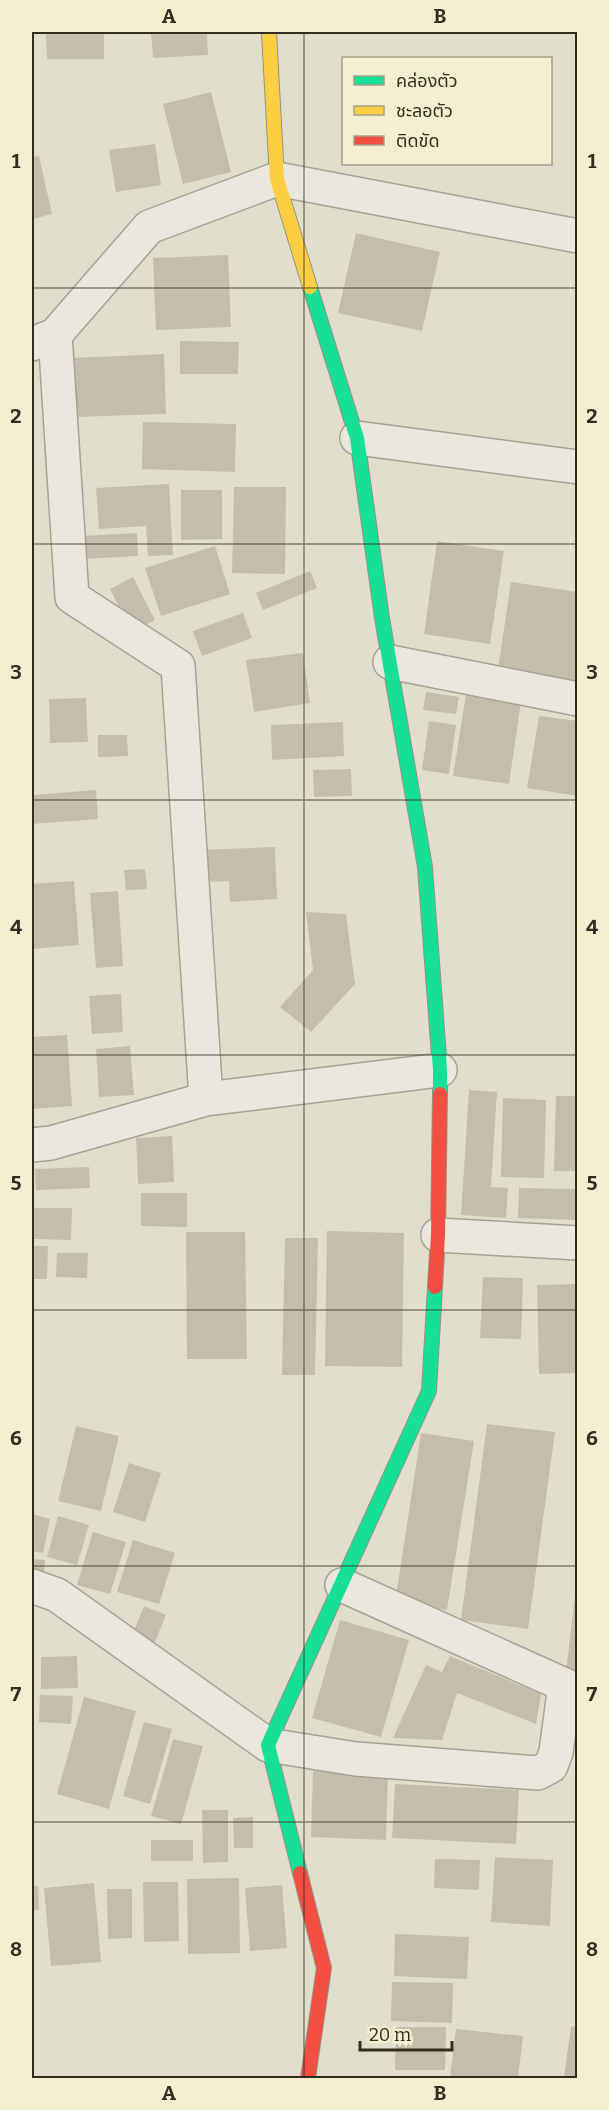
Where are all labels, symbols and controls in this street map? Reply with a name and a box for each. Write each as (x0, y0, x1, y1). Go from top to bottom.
text: A (162, 4, 177, 28)
text: B (434, 4, 447, 28)
legend (342, 57, 552, 165)
text: คล่องตัว (396, 70, 458, 92)
text: ชะลอตัว (396, 100, 453, 122)
text: ติดขัด (396, 130, 439, 152)
text: 1 (12, 149, 21, 173)
text: 1 (588, 149, 597, 173)
text: 2 (10, 404, 22, 428)
text: 2 (586, 404, 598, 428)
text: 3 (10, 660, 22, 684)
text: 3 (586, 660, 598, 684)
text: 4 (10, 915, 22, 939)
text: 4 (586, 915, 598, 939)
text: 5 (11, 1171, 22, 1195)
text: 5 (587, 1171, 598, 1195)
text: 6 (10, 1426, 22, 1450)
text: 6 (586, 1426, 598, 1450)
text: 7 (11, 1682, 22, 1706)
text: 7 (587, 1682, 598, 1706)
text: 8 (10, 1937, 22, 1961)
text: 8 (586, 1937, 598, 1961)
scale bar (360, 2014, 452, 2052)
text: 20 m (369, 2024, 411, 2046)
text: A (162, 2081, 177, 2105)
text: B (434, 2081, 447, 2105)

